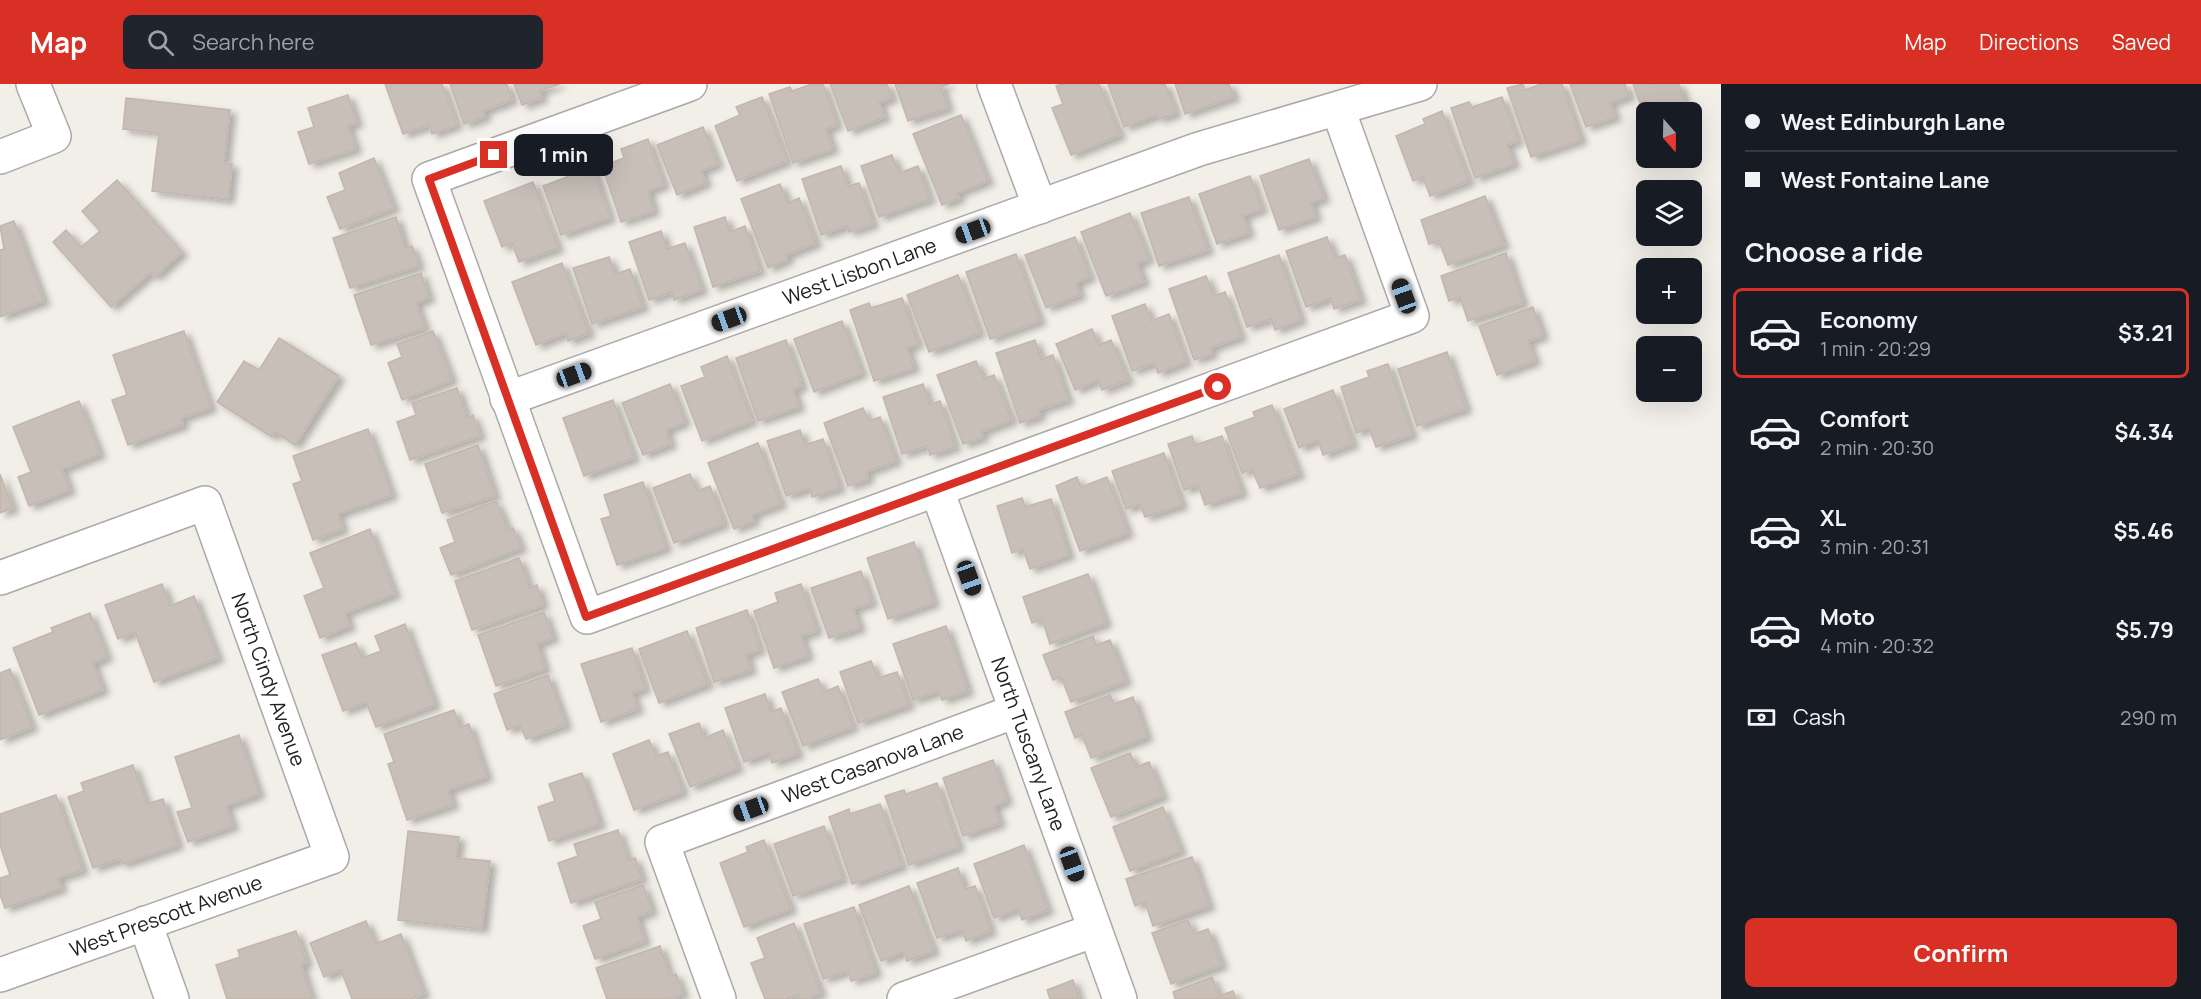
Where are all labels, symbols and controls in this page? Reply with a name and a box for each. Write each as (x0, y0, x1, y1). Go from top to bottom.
search box (123, 15, 543, 69)
text: Map (30, 23, 87, 61)
icon: search (144, 26, 177, 59)
text: Search here (192, 27, 315, 57)
text: Map (1905, 28, 1946, 56)
text: Directions (1979, 28, 2079, 56)
text: Saved (2112, 28, 2171, 56)
north arrow (1636, 102, 1702, 168)
map controls (1636, 102, 1702, 402)
text: West Edinburgh Lane (1781, 107, 2005, 137)
callout: 1 min (515, 134, 614, 176)
route end (480, 141, 507, 168)
text: 1 min (539, 141, 588, 168)
text: West Fontaine Lane (1781, 165, 1990, 195)
button: layers (1636, 180, 1702, 246)
car (953, 216, 993, 246)
street label: West Lisbon Lane (779, 231, 940, 311)
text: Choose a ride (1745, 233, 1923, 270)
button: + (1636, 258, 1702, 324)
car (1389, 276, 1419, 316)
car (709, 304, 749, 334)
text: Economy (1820, 305, 1918, 335)
icon: car (1748, 306, 1802, 360)
text: $3.21 (2118, 318, 2174, 348)
text: 1 min · 20:29 (1820, 335, 1931, 362)
button: − (1636, 336, 1702, 402)
car (554, 360, 594, 390)
route start (1204, 373, 1231, 400)
text: Comfort (1820, 404, 1909, 434)
icon: car (1748, 405, 1802, 459)
text: $4.34 (2114, 417, 2174, 447)
text: 2 min · 20:30 (1820, 434, 1934, 461)
text: XL (1820, 503, 1846, 533)
icon: car (1748, 504, 1802, 558)
text: $5.46 (2114, 516, 2174, 546)
text: 3 min · 20:31 (1820, 533, 1930, 560)
car (954, 558, 984, 598)
street label: North Cindy Avenue (225, 589, 312, 770)
text: Moto (1820, 602, 1875, 632)
icon: car (1748, 603, 1802, 657)
text: $5.79 (2115, 615, 2174, 645)
text: 4 min · 20:32 (1820, 632, 1934, 659)
street label: North Tuscany Lane (985, 653, 1072, 835)
icon: cash (1745, 701, 1778, 734)
text: Cash (1793, 702, 1846, 732)
text: 290 m (2120, 704, 2177, 731)
street label: West Casanova Lane (778, 718, 967, 809)
car (731, 794, 771, 824)
car (1057, 844, 1087, 884)
street label: West Prescott Avenue (66, 868, 266, 963)
button: Confirm (1745, 918, 2177, 987)

